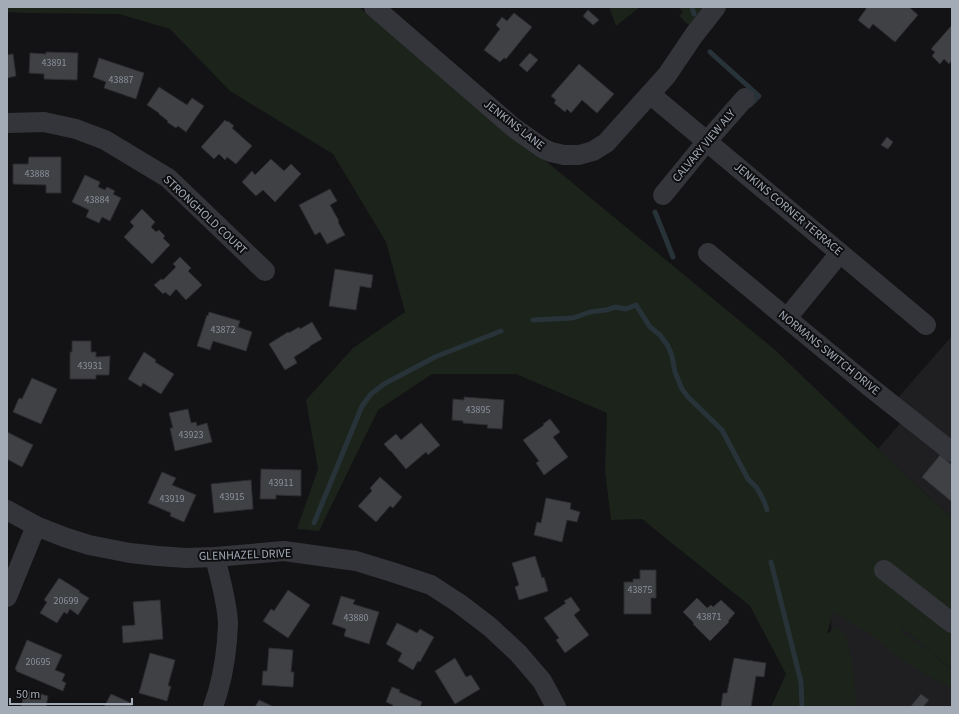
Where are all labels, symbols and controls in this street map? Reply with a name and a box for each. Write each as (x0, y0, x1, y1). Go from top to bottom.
house number: 43891 (42, 56, 66, 70)
house number: 43887 (109, 73, 133, 87)
street label: JENKINS LANE (480, 96, 548, 154)
street label: CALVARY VIEW ALY (668, 106, 740, 186)
street label: JENKINS CORNER TERRACE (730, 158, 846, 260)
house number: 43888 (25, 167, 49, 181)
street label: STRONGHOLD COURT (159, 172, 251, 259)
house number: 43884 (85, 193, 109, 207)
street label: NORMANS SWITCH DRIVE (775, 307, 883, 399)
house number: 43872 (211, 323, 235, 337)
house number: 43931 (78, 359, 102, 373)
house number: 43895 (466, 403, 490, 417)
house number: 43923 (179, 428, 203, 442)
house number: 43911 (269, 476, 293, 490)
house number: 43915 (220, 490, 244, 504)
house number: 43919 (160, 492, 184, 506)
street label: GLENHAZEL DRIVE (198, 545, 292, 565)
house number: 43875 (628, 583, 652, 597)
house number: 20699 (54, 594, 78, 608)
house number: 43871 (697, 610, 721, 624)
house number: 43880 (344, 611, 368, 625)
house number: 20695 (26, 655, 50, 669)
scale bar (10, 680, 132, 706)
text: 50 m (16, 686, 40, 703)

